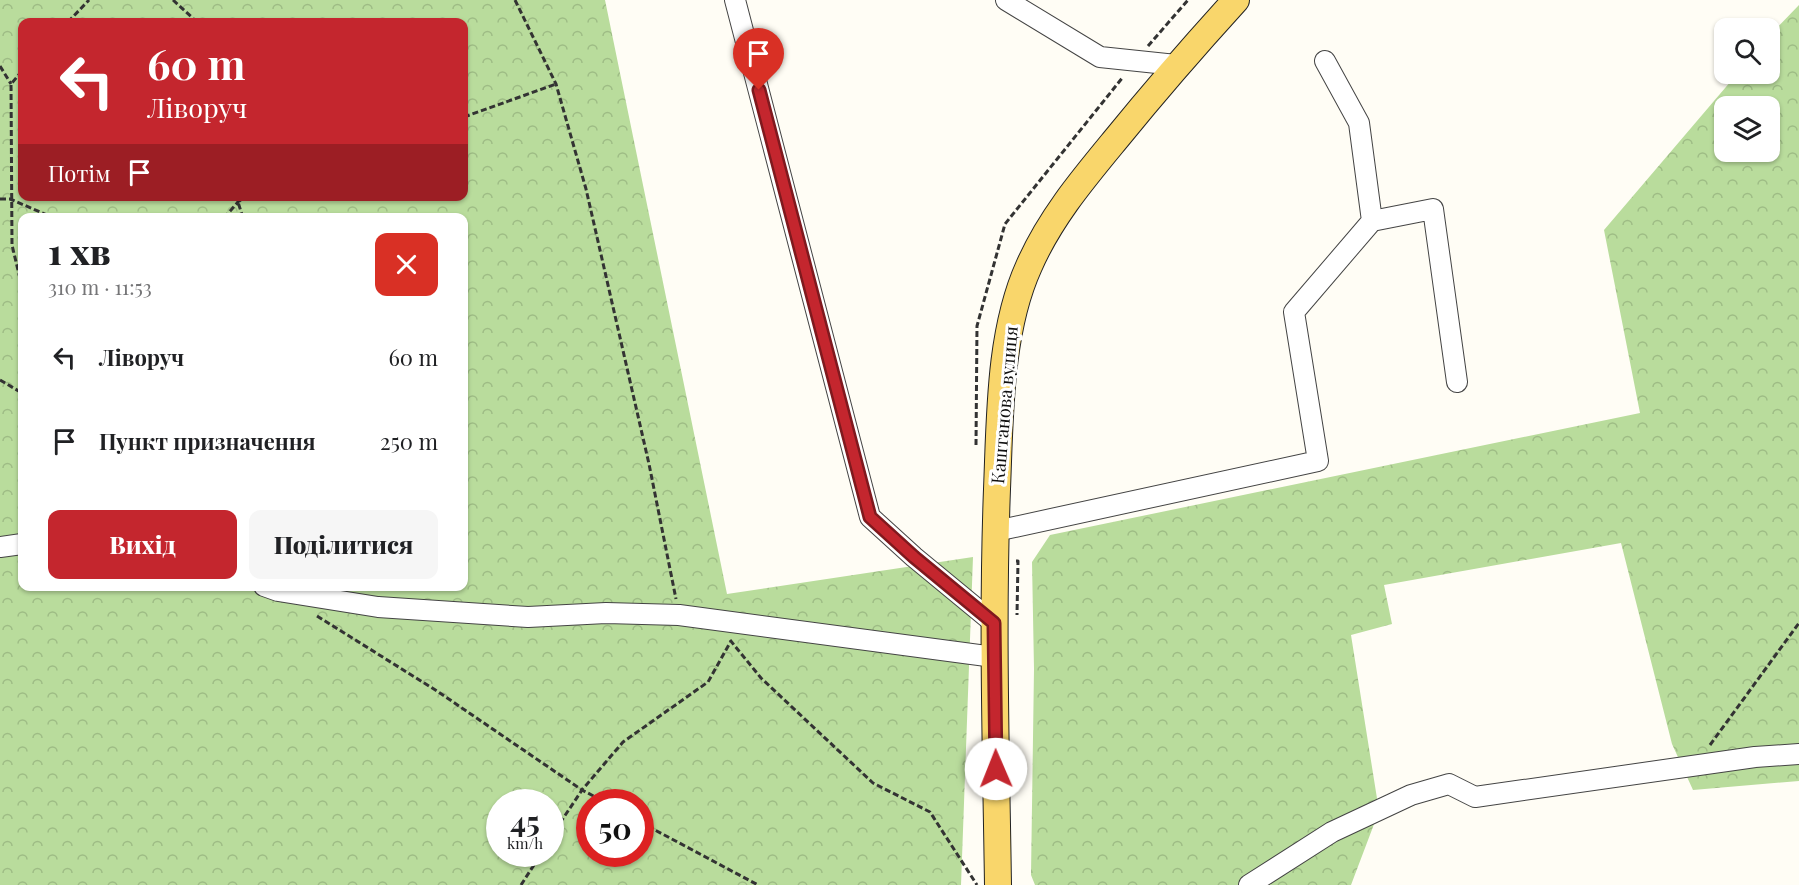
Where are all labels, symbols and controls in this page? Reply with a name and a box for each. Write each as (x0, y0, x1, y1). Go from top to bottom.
map controls (1714, 18, 1780, 162)
button: search (1714, 18, 1780, 84)
pin (733, 28, 784, 90)
text: 60 m (147, 35, 245, 91)
icon: arrive (742, 37, 775, 70)
icon: left (48, 42, 126, 120)
text: Ліворуч (147, 89, 247, 125)
button: layers (1714, 96, 1780, 162)
icon: arrive (123, 156, 156, 189)
text: Потім (48, 158, 111, 188)
text: 1 хв (48, 226, 111, 274)
button: close (375, 233, 438, 296)
text: 310 m · 11:53 (48, 273, 152, 300)
street label: Каштанова вулиця (985, 325, 1023, 485)
icon: left (48, 341, 81, 374)
text: Ліворуч (99, 342, 184, 372)
text: 60 m (388, 342, 438, 372)
icon: arrive (48, 425, 81, 458)
text: Пункт призначення (99, 426, 316, 456)
text: 250 m (380, 426, 438, 456)
button: Вихід (48, 510, 237, 579)
button: Поділитися (249, 510, 438, 579)
position arrow (964, 737, 1028, 801)
speed limit sign: 50 (576, 789, 654, 867)
text: 45 (510, 801, 540, 841)
text: km/h (507, 833, 543, 853)

